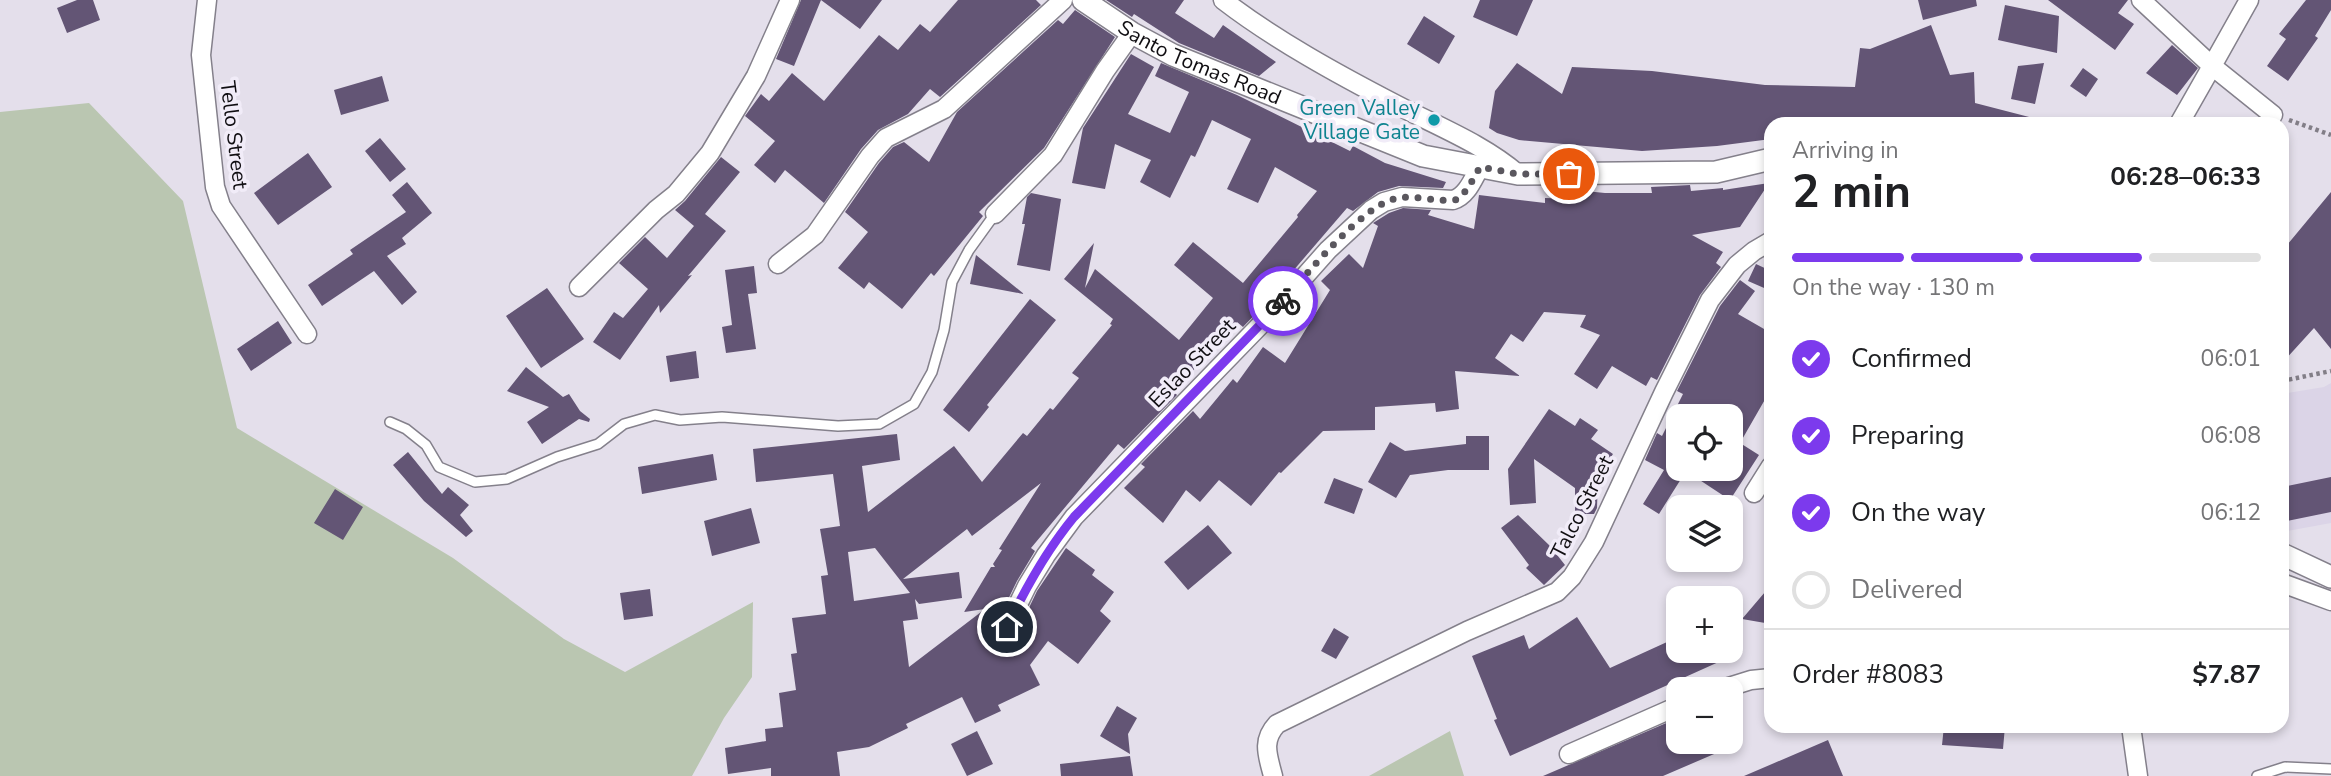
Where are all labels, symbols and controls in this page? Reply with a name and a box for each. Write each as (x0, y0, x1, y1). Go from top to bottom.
street label: Santo Tomas Road (1112, 13, 1286, 111)
street label: Tello Street (213, 79, 255, 191)
place label: Green Valley Village Gate (1299, 94, 1420, 146)
marker: Green Valley Village Gate (1426, 112, 1442, 128)
text: Arriving in (1792, 135, 1899, 166)
pin (1539, 144, 1599, 204)
icon: bag (1550, 155, 1588, 193)
text: 06:28–06:33 (2110, 159, 2261, 194)
text: 2 min (1792, 160, 1911, 223)
courier (1248, 266, 1318, 336)
text: On the way · 130 m (1792, 272, 1995, 303)
icon: bike (1264, 282, 1302, 320)
street label: Eslao Street (1142, 312, 1242, 414)
icon: check (1792, 340, 1830, 378)
text: Confirmed (1851, 341, 1972, 376)
text: 06:01 (2201, 343, 2261, 374)
map controls (1666, 404, 1743, 754)
button: locate (1666, 404, 1743, 481)
icon: check (1792, 417, 1830, 455)
text: Preparing (1851, 418, 1964, 453)
text: 06:08 (2201, 420, 2261, 451)
street label: Talco Street (1544, 450, 1620, 563)
icon: check (1792, 494, 1830, 532)
button: layers (1666, 495, 1743, 572)
text: On the way (1851, 495, 1985, 530)
text: 06:12 (2201, 497, 2261, 528)
text: Delivered (1851, 572, 1963, 607)
button: + (1666, 586, 1743, 663)
pin (977, 597, 1037, 657)
icon: home (988, 608, 1026, 646)
text: Order #8083 (1792, 657, 1944, 692)
text: $7.87 (2192, 657, 2261, 692)
button: − (1666, 677, 1743, 754)

